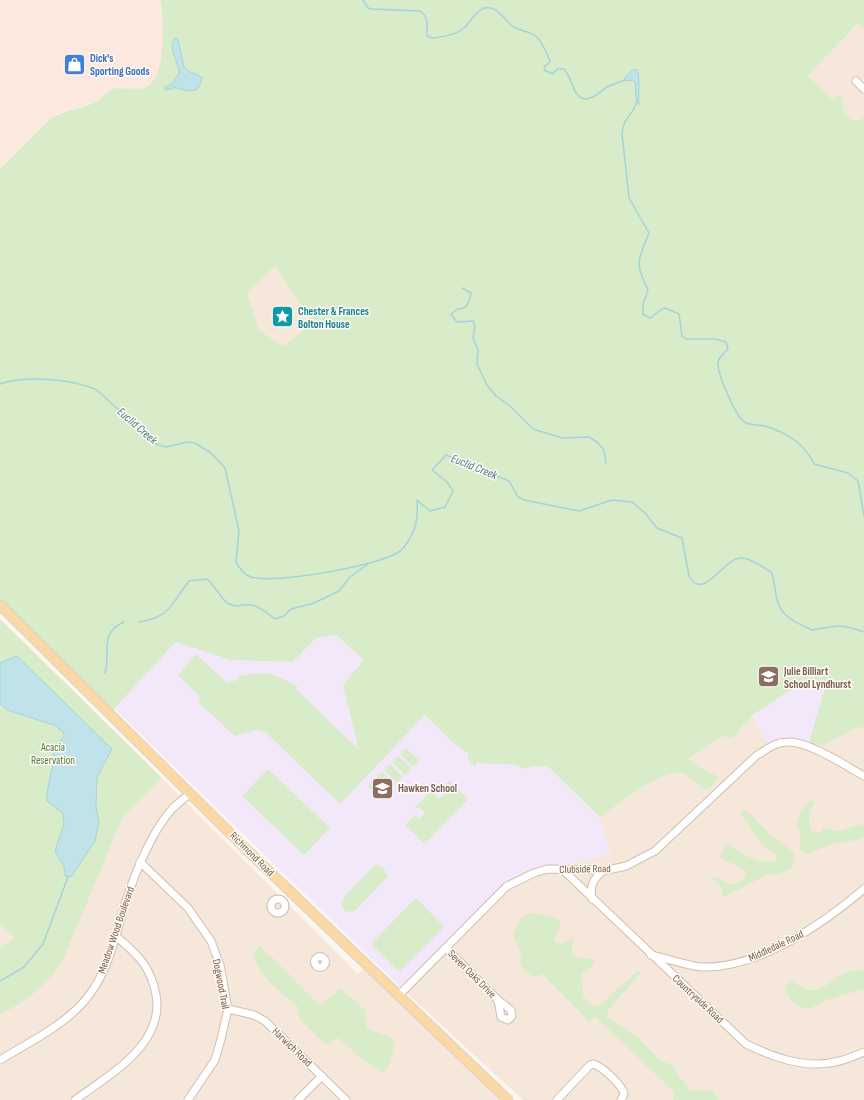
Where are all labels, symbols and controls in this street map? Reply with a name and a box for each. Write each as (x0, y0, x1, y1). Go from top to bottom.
shop icon: Dick's Sporting Goods (62, 51, 88, 77)
place label: Dick's Sporting Goods (90, 52, 150, 78)
place icon: Chester & Frances Bolton House (269, 304, 295, 330)
place label: Chester & Frances Bolton House (298, 305, 369, 331)
water label: Euclid Creek (114, 404, 161, 448)
water label: Euclid Creek (449, 451, 500, 483)
school or university icon: Julie Billiart School Lyndhurst (756, 664, 782, 690)
place label: Julie Billiart School Lyndhurst (783, 665, 852, 691)
park label: Acacia Reservation (31, 741, 75, 767)
school or university icon: Hawken School (370, 775, 396, 801)
place label: Hawken School (398, 782, 457, 795)
street label: Richmond Road (227, 829, 277, 879)
street label: Clubside Road (559, 862, 611, 876)
street label: Meadow Wood Boulevard (95, 884, 137, 975)
street label: Middledale Road (746, 927, 806, 964)
street label: Seven Oaks Drive (445, 947, 499, 1001)
street label: Dogwood Trail (210, 958, 232, 1010)
street label: Countryside Road (670, 972, 727, 1026)
street label: Harwich Road (269, 1025, 315, 1070)

